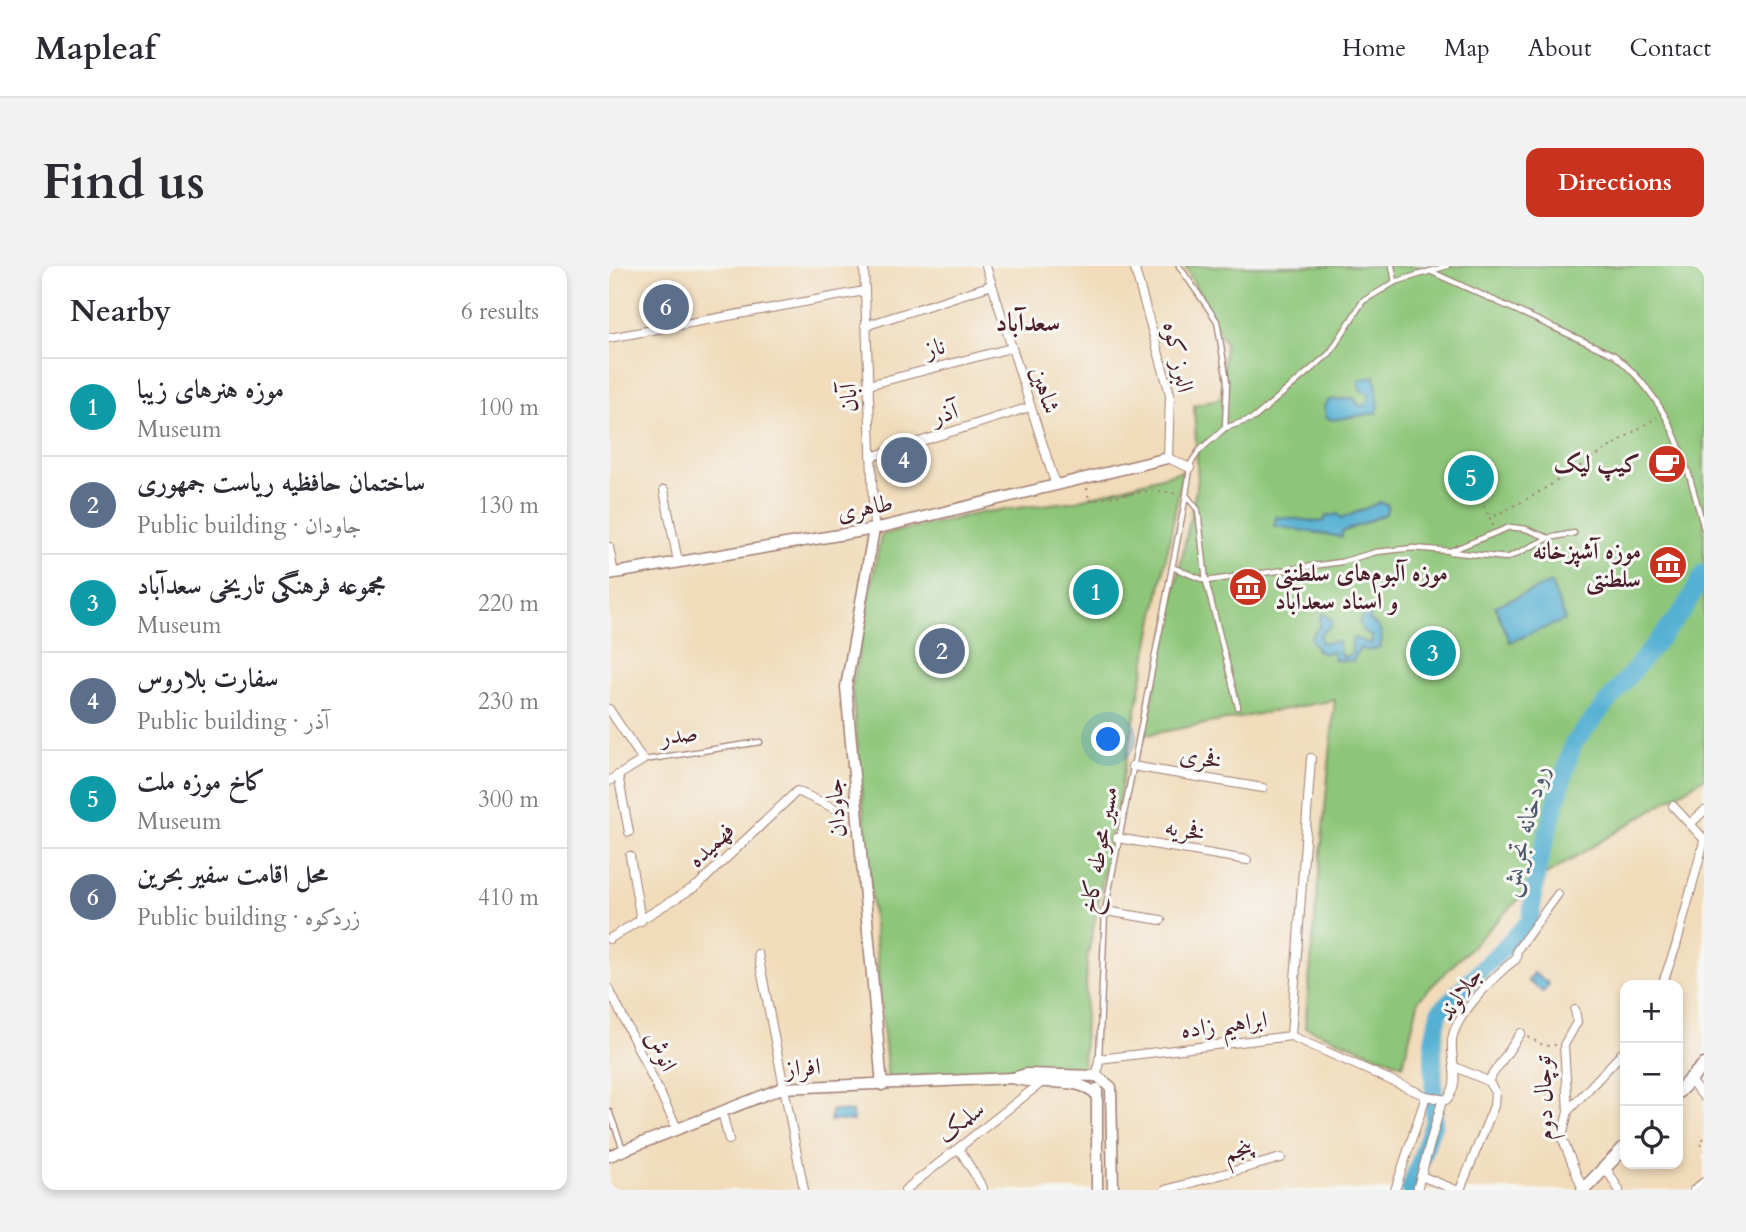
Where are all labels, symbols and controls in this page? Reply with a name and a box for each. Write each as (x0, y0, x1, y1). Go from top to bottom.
text: Mapleaf (35, 26, 156, 71)
text: Home (1342, 32, 1406, 65)
text: Map (1444, 32, 1490, 65)
text: About (1528, 32, 1592, 65)
text: Contact (1630, 32, 1711, 65)
button: Directions (1526, 148, 1704, 217)
text: Find us (42, 149, 205, 216)
pin: 6 (643, 281, 689, 333)
text: Nearby (70, 291, 171, 332)
text: 6 results (461, 296, 539, 327)
district label: سعدآباد (996, 305, 1060, 340)
street label: البرز کوه (1154, 319, 1202, 395)
street label: ناز (919, 330, 949, 367)
street label: شاهین (1022, 362, 1068, 418)
text: موزه هنرهای زیبا (137, 372, 284, 407)
street label: آبان (832, 380, 866, 413)
text: 1 (87, 392, 99, 423)
text: 100 m (478, 392, 539, 423)
street label: آذر (926, 394, 965, 434)
text: Museum (137, 414, 222, 445)
pin: 4 (881, 434, 927, 486)
cafe icon: کیپ لیک (1646, 443, 1688, 485)
place label: کیپ لیک (1553, 448, 1640, 482)
pin: 5 (1448, 452, 1494, 504)
text: ساختمان حافظیه ریاست جمهوری (137, 465, 425, 500)
street label: طاهری (834, 486, 896, 530)
text: 2 (87, 490, 99, 521)
text: 130 m (478, 490, 539, 521)
text: Public building · جاودان (137, 510, 362, 541)
place label: موزه آشپزخانه سلطنتی (1533, 535, 1641, 596)
museum icon: موزه آشپزخانه سلطنتی (1647, 544, 1689, 586)
place label: موزه آلبوم‌های سلطنتی و اسناد سعدآباد (1275, 557, 1448, 618)
pin: 1 (1073, 566, 1119, 618)
museum icon: موزه آلبوم‌های سلطنتی و اسناد سعدآباد (1227, 566, 1269, 608)
text: مجموعه فرهنگی تاریخی سعدآباد (137, 568, 386, 603)
text: 3 (87, 588, 99, 619)
text: 220 m (478, 588, 539, 619)
text: Museum (137, 610, 222, 641)
pin: 2 (919, 625, 965, 677)
pin: 3 (1410, 627, 1456, 679)
text: سفارت بلاروس (137, 661, 278, 696)
text: 4 (87, 686, 99, 717)
text: 230 m (478, 686, 539, 717)
text: Public building · آذر (137, 706, 329, 737)
street label: صدر (656, 716, 700, 754)
your location (1091, 722, 1125, 756)
street label: فخری (1177, 738, 1225, 778)
water label: رودخانه تجریش (1491, 761, 1557, 901)
text: کاخ موزه ملت (137, 764, 266, 799)
street label: جاودان (817, 777, 855, 839)
text: 5 (87, 784, 99, 815)
text: 300 m (478, 784, 539, 815)
street label: مسیر محوطه کاخ (1072, 784, 1130, 917)
text: Museum (137, 806, 222, 837)
street label: فخریه (1162, 810, 1208, 850)
street label: فهمیده (680, 815, 742, 875)
text: محل اقامت سفیر بحرین (137, 857, 328, 892)
text: 6 (87, 882, 99, 913)
text: 410 m (478, 882, 539, 913)
text: Public building · زردکوه (137, 902, 361, 933)
street label: جلالوند (1429, 960, 1491, 1028)
map controls (1620, 980, 1683, 1169)
button: + (1620, 980, 1683, 1043)
street label: ابراهیم زاده (1179, 1003, 1270, 1054)
street label: انوش (637, 1025, 685, 1077)
button: − (1620, 1043, 1683, 1106)
street label: افراز (782, 1050, 822, 1086)
street label: توچال دوم (1526, 1054, 1566, 1141)
street label: سلمک (930, 1093, 992, 1151)
button: locate (1620, 1106, 1683, 1169)
street label: پنجم (1220, 1130, 1260, 1175)

